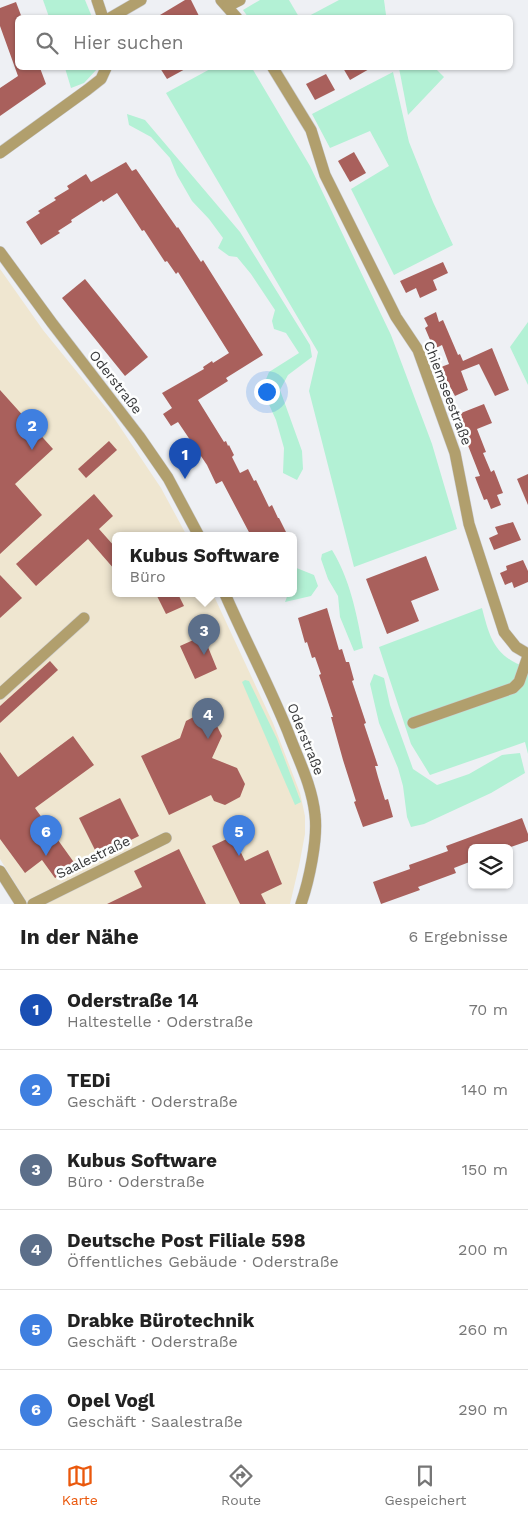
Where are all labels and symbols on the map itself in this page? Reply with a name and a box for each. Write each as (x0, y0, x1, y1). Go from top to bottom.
street label: Chiemseestraße (421, 339, 475, 447)
street label: Oderstraße (86, 347, 146, 417)
your location (254, 379, 280, 405)
pin: 2 (16, 409, 48, 450)
pin: 1 (169, 438, 201, 479)
pin: 3 (188, 614, 220, 655)
pin: 4 (192, 698, 224, 739)
street label: Oderstraße (284, 701, 328, 777)
pin: 6 (30, 815, 62, 856)
pin: 5 (223, 815, 255, 856)
street label: Saalestraße (53, 832, 133, 882)

